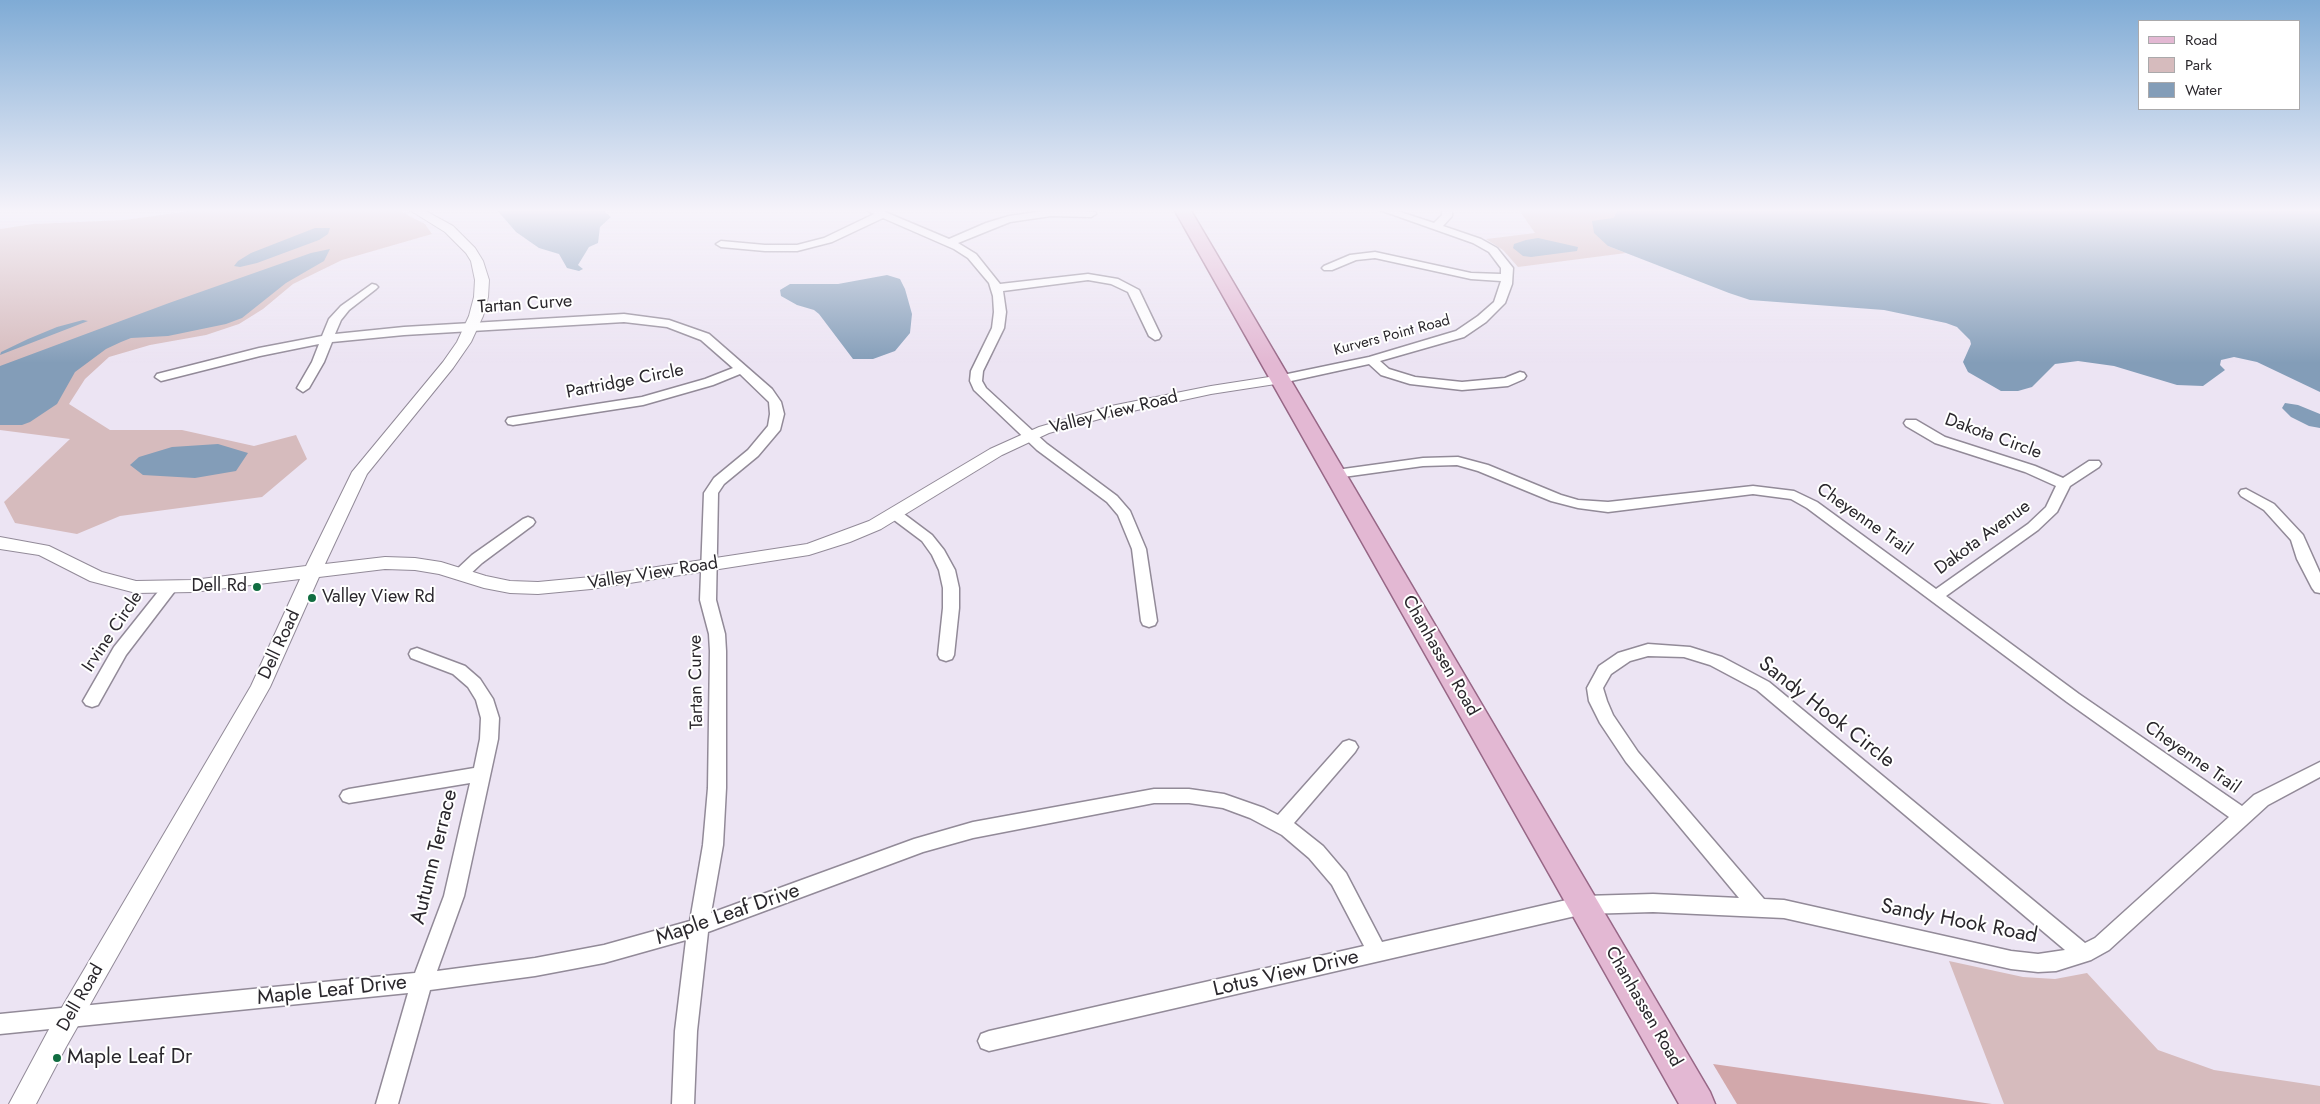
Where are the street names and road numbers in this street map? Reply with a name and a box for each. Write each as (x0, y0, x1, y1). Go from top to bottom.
street label: Tartan Curve (477, 291, 573, 319)
street label: Kurvers Point Road (1332, 312, 1452, 360)
street label: Partridge Circle (564, 360, 686, 404)
street label: Valley View Road (1048, 387, 1180, 439)
street label: Dakota Circle (1942, 409, 2044, 465)
street label: Cheyenne Trail (1812, 479, 1916, 561)
street label: Dakota Avenue (1931, 496, 2035, 580)
street label: Valley View Road (586, 553, 720, 595)
street label: Irvine Circle (78, 588, 148, 676)
street label: Chanhassen Road (1397, 592, 1483, 720)
street label: Dell Road (255, 607, 305, 683)
street label: Tartan Curve (685, 634, 709, 730)
street label: Sandy Hook Circle (1753, 652, 1899, 774)
street label: Cheyenne Trail (2140, 717, 2244, 799)
street label: Autumn Terrace (406, 787, 464, 927)
street label: Maple Leaf Drive (653, 879, 803, 951)
street label: Sandy Hook Road (1879, 894, 2039, 950)
street label: Chanhassen Road (1600, 943, 1686, 1071)
street label: Lotus View Drive (1211, 945, 1361, 1003)
street label: Dell Road (53, 961, 109, 1035)
street label: Maple Leaf Drive (256, 971, 408, 1011)

